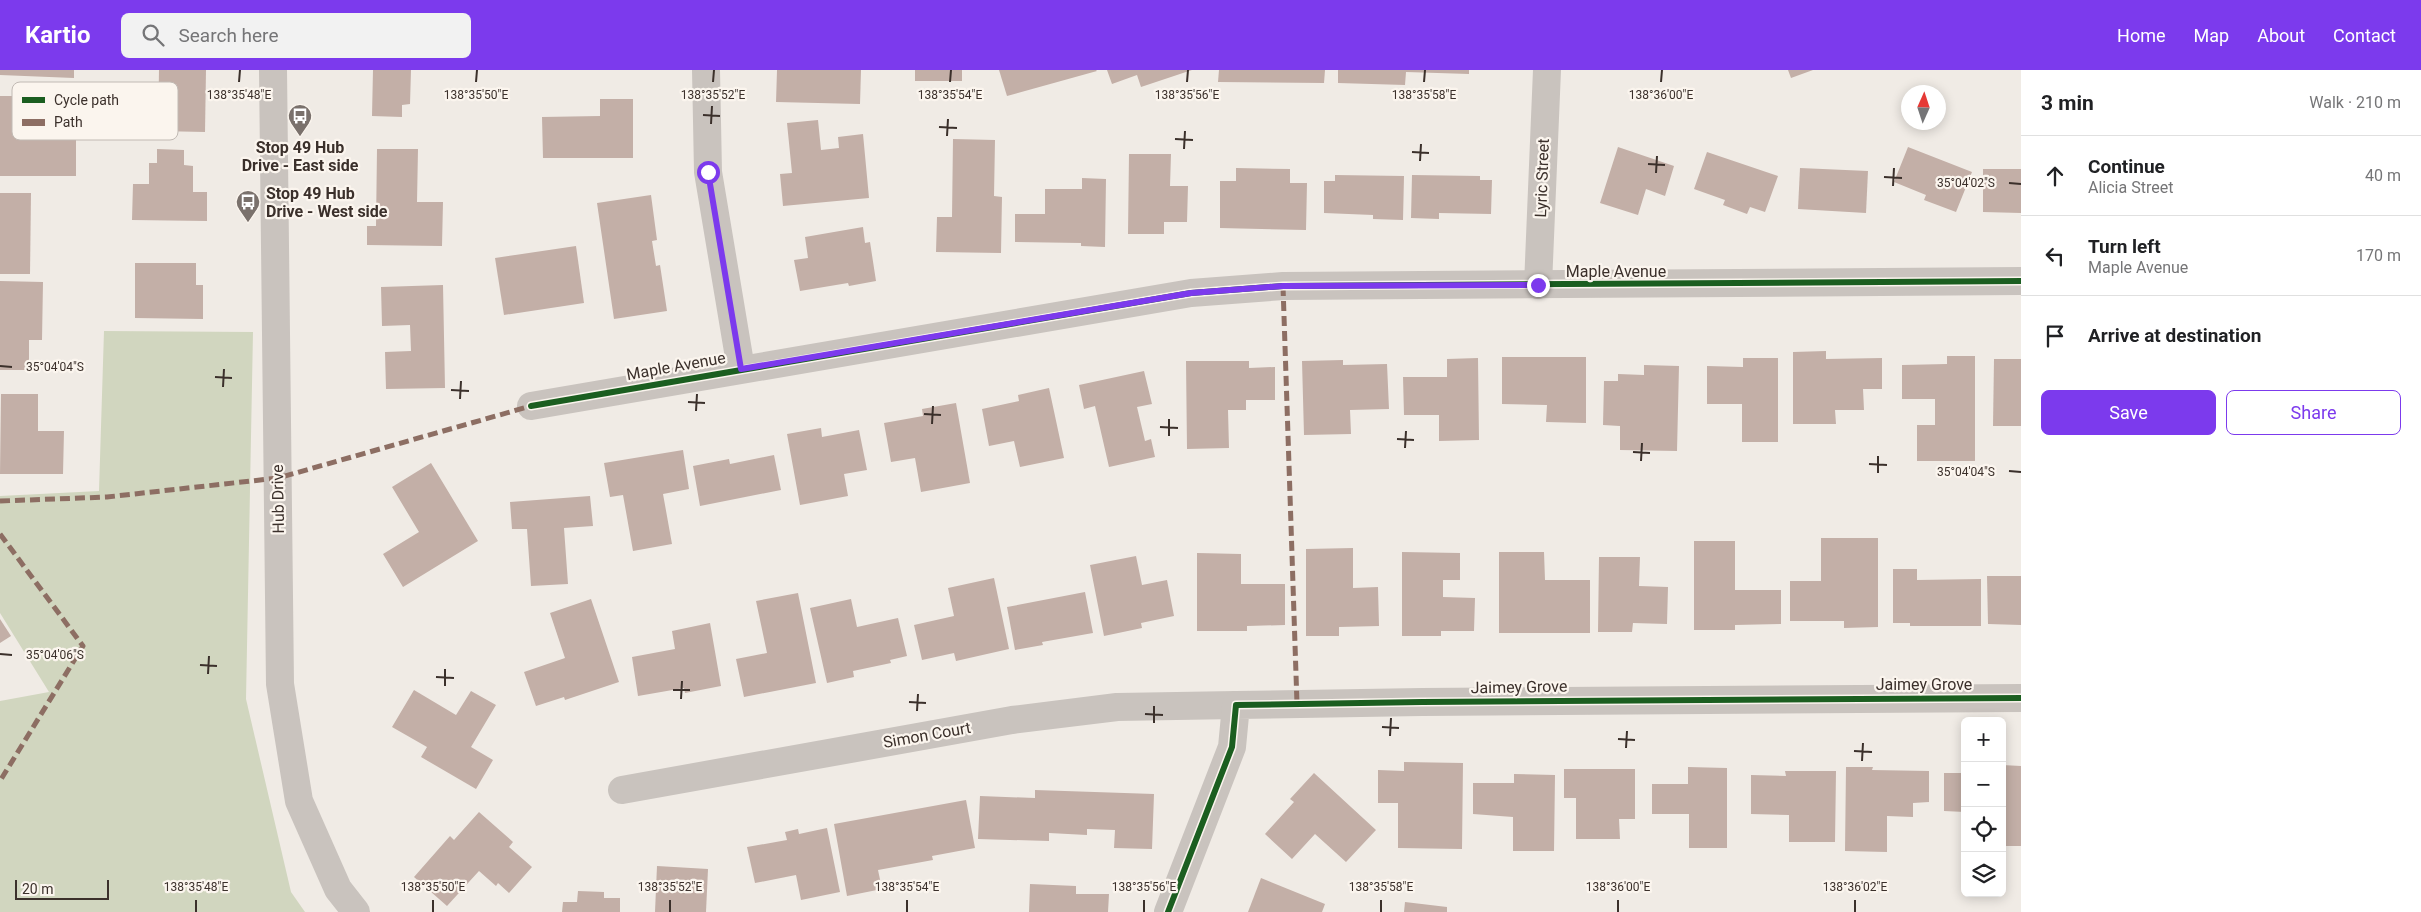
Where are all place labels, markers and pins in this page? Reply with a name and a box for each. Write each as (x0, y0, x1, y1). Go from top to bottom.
bus stop icon: Stop 49 Hub Drive - East side (287, 103, 313, 137)
place label: Stop 49 Hub Drive - East side (242, 138, 359, 175)
place label: Stop 49 Hub Drive - West side (266, 184, 388, 221)
bus stop icon: Stop 49 Hub Drive - West side (235, 189, 261, 223)

